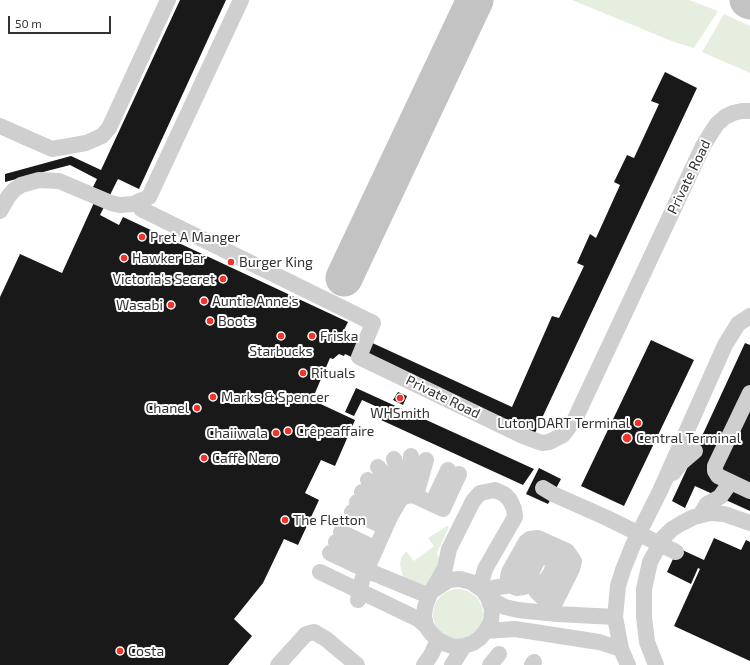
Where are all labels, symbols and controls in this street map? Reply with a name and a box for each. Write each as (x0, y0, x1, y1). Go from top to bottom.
scale bar (10, 8, 113, 34)
text: 50 m (15, 16, 42, 30)
street label: Private Road (664, 137, 714, 217)
place label: Pret A Manger (150, 229, 240, 245)
marker: Pret A Manger (137, 232, 147, 242)
place label: Hawker Bar (132, 250, 206, 266)
marker: Hawker Bar (119, 253, 129, 263)
place label: Burger King (239, 254, 313, 270)
marker: Burger King (226, 257, 236, 267)
place label: Victoria's Secret (113, 271, 215, 287)
marker: Victoria's Secret (218, 274, 228, 284)
place label: Auntie Anne's (212, 293, 299, 309)
marker: Auntie Anne's (199, 296, 209, 306)
place label: Wasabi (116, 297, 163, 313)
marker: Wasabi (166, 300, 176, 310)
place label: Boots (218, 313, 255, 329)
marker: Boots (205, 316, 215, 326)
place label: Friska (320, 328, 358, 344)
marker: Starbucks (276, 331, 286, 341)
marker: Friska (307, 331, 317, 341)
place label: Starbucks (249, 343, 313, 359)
place label: Rituals (311, 365, 355, 381)
marker: Rituals (298, 368, 308, 378)
street label: Private Road (403, 372, 483, 422)
place label: Marks & Spencer (221, 389, 329, 405)
marker: Marks & Spencer (208, 392, 218, 402)
marker: WHSmith (395, 393, 405, 403)
place label: Chanel (145, 400, 189, 416)
marker: Chanel (192, 403, 202, 413)
place label: WHSmith (370, 405, 430, 421)
place label: Luton DART Terminal (497, 415, 630, 431)
marker: Luton DART Terminal (633, 418, 643, 428)
place label: Crêpeaffaire (296, 423, 374, 439)
place label: Chaiiwala (206, 425, 268, 441)
marker: Crêpeaffaire (283, 426, 293, 436)
marker: Chaiiwala (271, 428, 281, 438)
place label: Central Terminal (636, 430, 741, 446)
marker: Central Terminal (621, 432, 633, 444)
place label: Caffè Nero (212, 450, 279, 466)
marker: Caffè Nero (199, 453, 209, 463)
place label: The Fletton (293, 512, 366, 528)
marker: The Fletton (280, 515, 290, 525)
place label: Costa (128, 643, 164, 659)
marker: Costa (115, 646, 125, 656)

